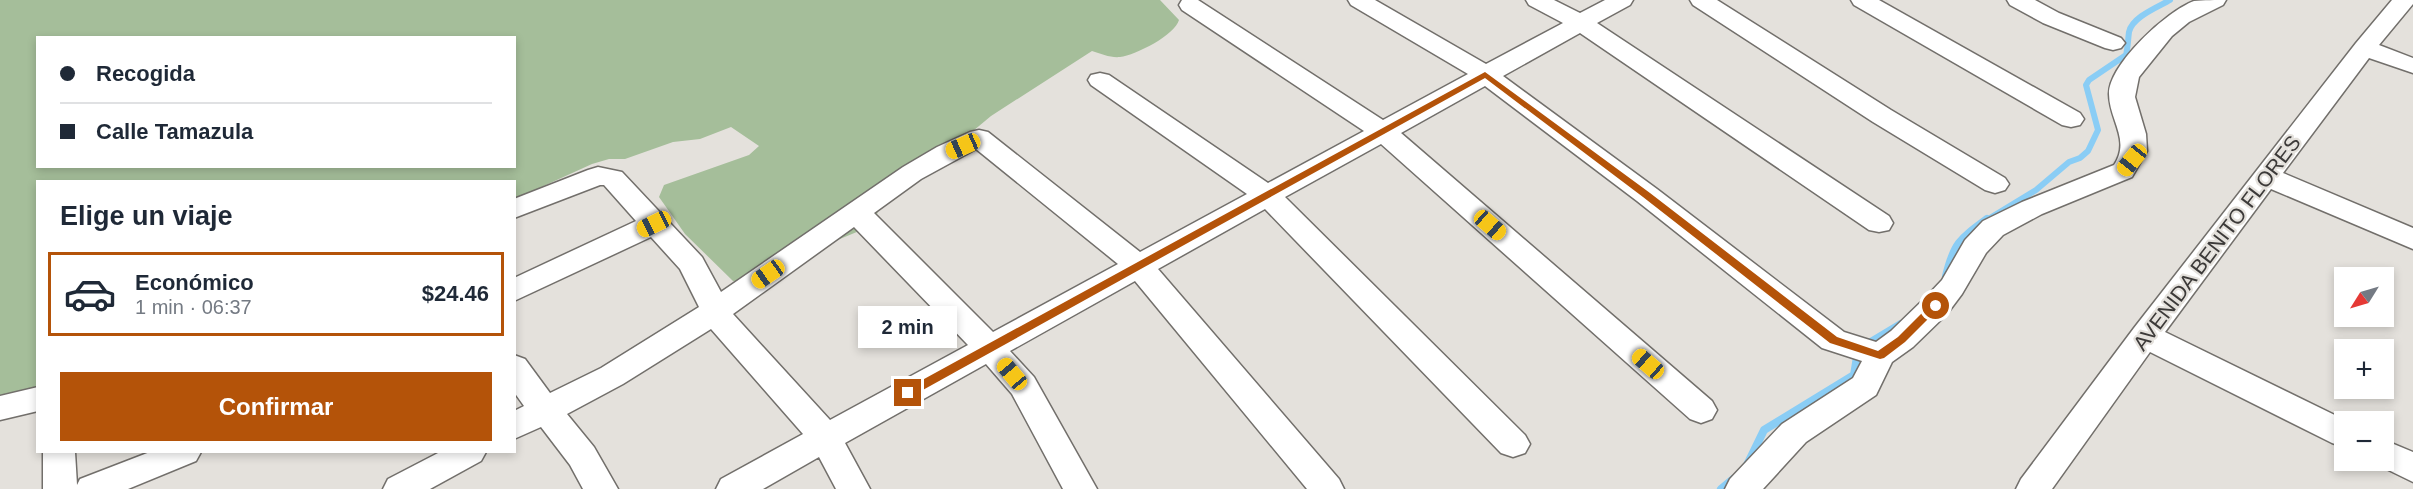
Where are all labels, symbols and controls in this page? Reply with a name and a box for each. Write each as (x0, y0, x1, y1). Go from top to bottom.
text: Recogida (96, 61, 195, 86)
text: Calle Tamazula (96, 119, 253, 144)
car (943, 130, 983, 162)
street label: AVENIDA BENITO FLORES (2128, 131, 2305, 355)
car (2114, 140, 2150, 180)
text: Elige un viaje (60, 201, 233, 231)
car (1471, 206, 1509, 244)
car (634, 208, 674, 240)
car (748, 256, 788, 292)
icon: car (63, 267, 117, 321)
north arrow (2334, 267, 2394, 327)
map controls (2334, 267, 2394, 471)
text: Económico (135, 270, 254, 295)
text: $24.46 (422, 281, 489, 306)
route start (1922, 292, 1949, 319)
text: 1 min · 06:37 (135, 296, 252, 318)
callout: 2 min (858, 306, 958, 348)
text: 2 min (881, 316, 934, 338)
button: + (2334, 339, 2394, 399)
car (1629, 345, 1667, 383)
car (994, 354, 1030, 394)
button: Confirmar (60, 372, 492, 441)
route end (894, 379, 921, 406)
button: − (2334, 411, 2394, 471)

